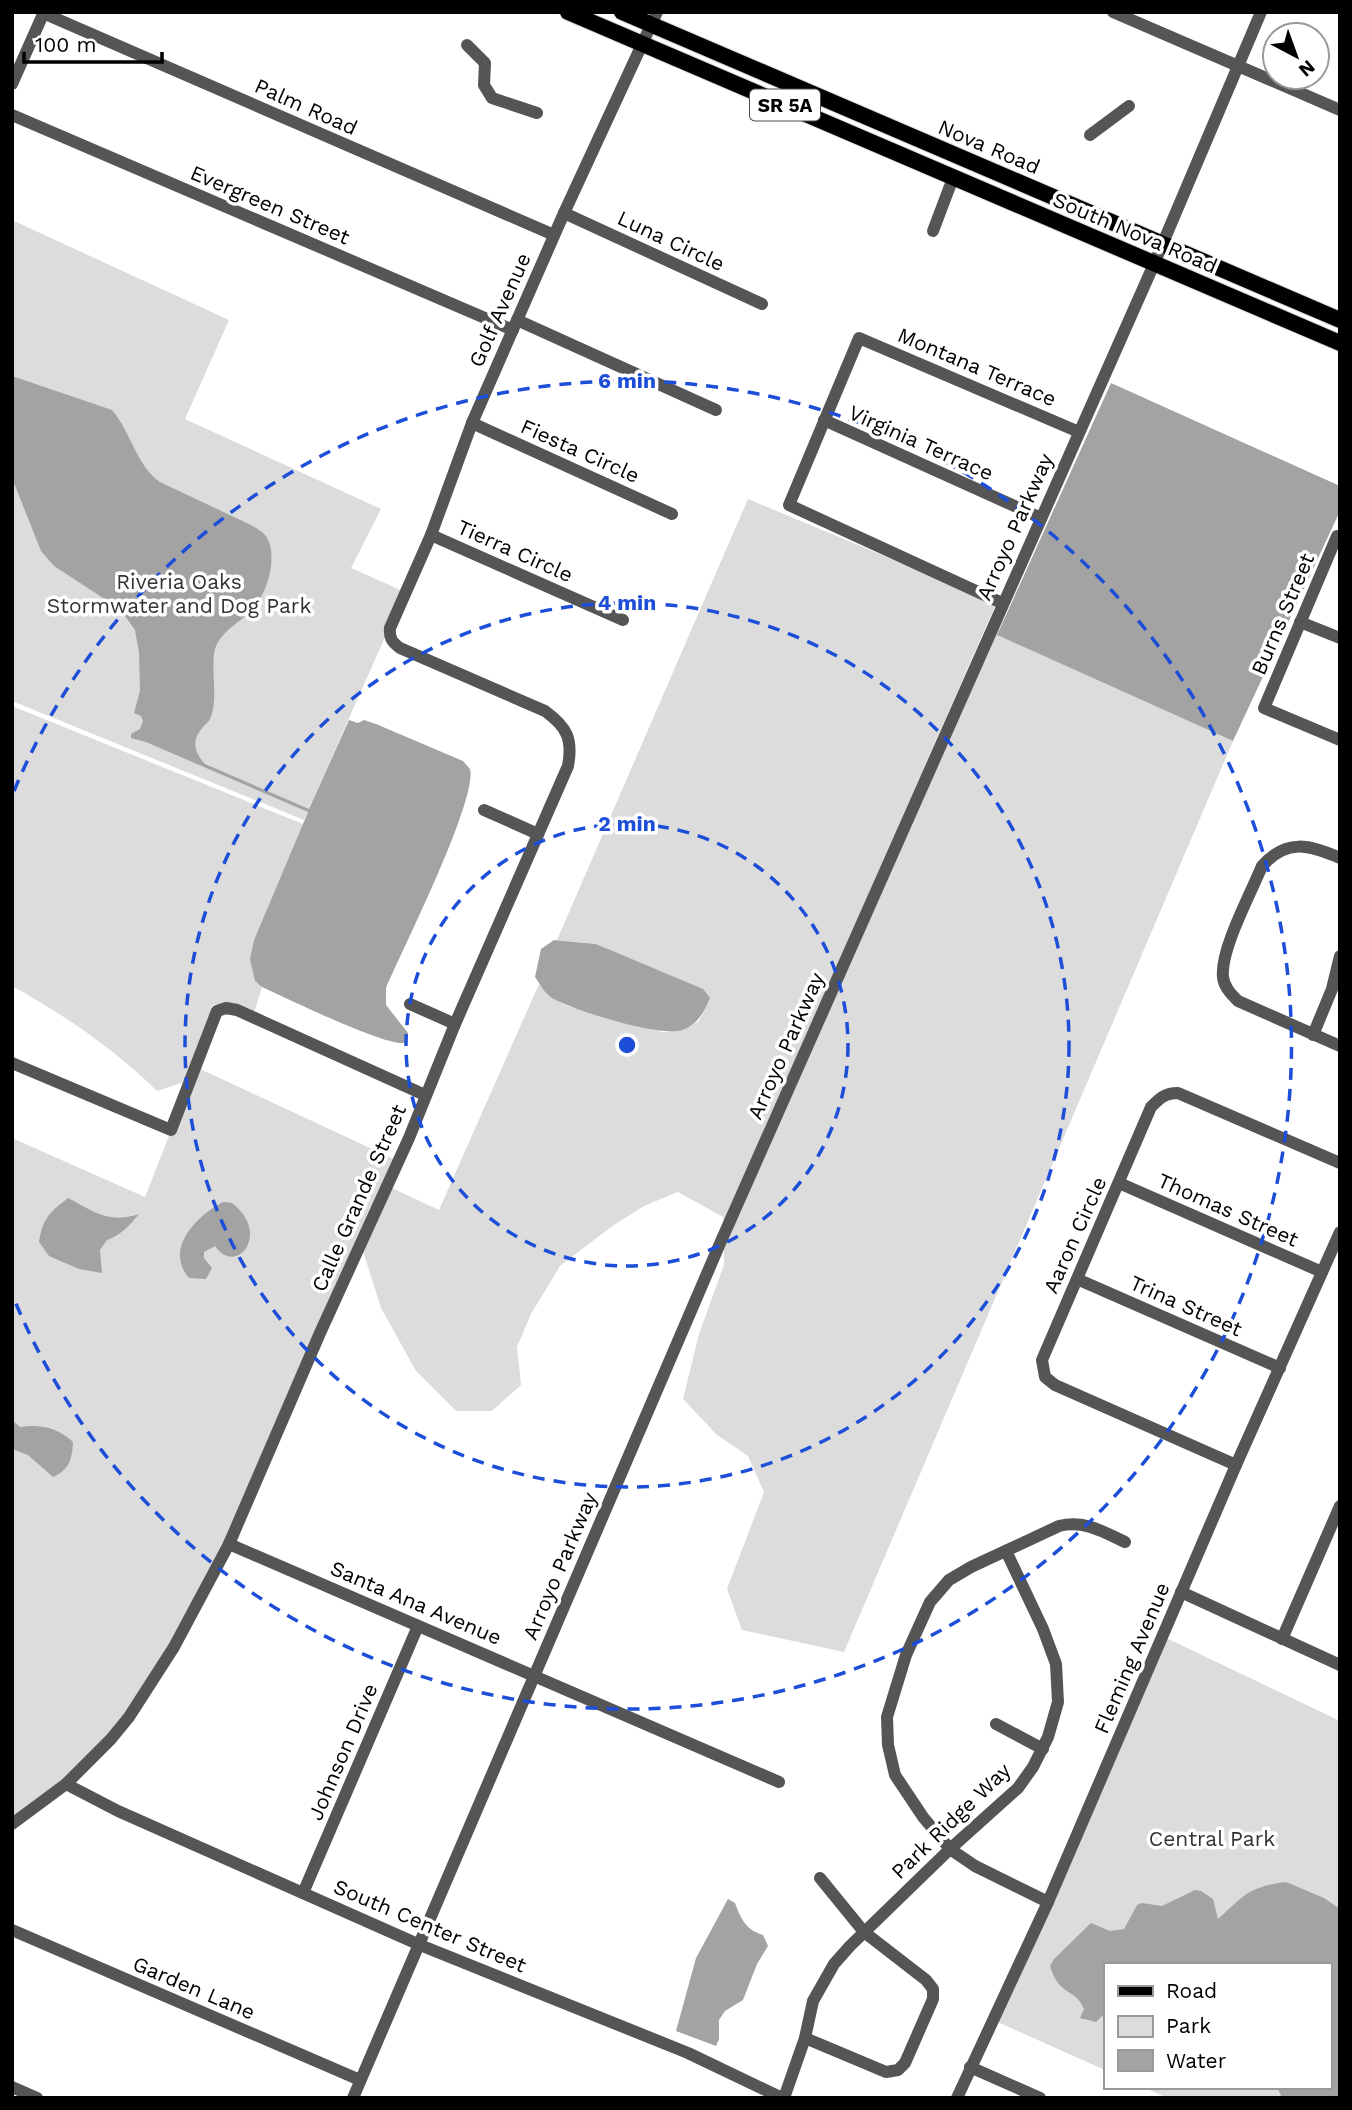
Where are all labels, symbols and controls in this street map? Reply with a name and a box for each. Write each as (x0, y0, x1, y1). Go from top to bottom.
scale bar (24, 21, 163, 65)
north arrow (1261, 21, 1331, 91)
text: 100 m (35, 32, 97, 57)
text: N (1294, 55, 1320, 82)
street label: Palm Road (251, 73, 361, 140)
road number: SR 5A (750, 90, 820, 120)
street label: Nova Road (934, 114, 1044, 179)
street label: Evergreen Street (187, 160, 354, 249)
street label: South Nova Road (1049, 187, 1221, 278)
street label: Luna Circle (614, 205, 729, 276)
street label: Golf Avenue (463, 249, 536, 371)
street label: Montana Terrace (894, 322, 1060, 411)
text: 6 min (598, 368, 656, 393)
street label: Virginia Terrace (845, 399, 997, 486)
street label: Fiesta Circle (517, 413, 644, 488)
street label: Arroyo Parkway (971, 449, 1058, 604)
street label: Tierra Circle (453, 514, 577, 587)
street label: Burns Street (1246, 549, 1319, 678)
park label: Riveria Oaks Stormwater and Dog Park (47, 569, 311, 618)
text: 4 min (598, 590, 656, 615)
text: 2 min (598, 811, 656, 836)
street label: Arroyo Parkway (742, 968, 829, 1123)
centre of rings (615, 1033, 639, 1057)
street label: Calle Grande Street (306, 1100, 411, 1295)
street label: Thomas Street (1154, 1167, 1303, 1252)
street label: Aaron Circle (1038, 1172, 1111, 1297)
street label: Trina Street (1126, 1270, 1246, 1341)
street label: Arroyo Parkway (517, 1488, 602, 1643)
street label: Santa Ana Avenue (327, 1555, 505, 1650)
street label: Fleming Avenue (1088, 1578, 1175, 1737)
street label: Johnson Drive (302, 1680, 383, 1824)
street label: Park Ridge Way (886, 1757, 1016, 1884)
park label: Central Park (1149, 1826, 1275, 1851)
street label: South Center Street (330, 1874, 530, 1978)
street label: Garden Lane (129, 1951, 259, 2025)
legend (1104, 1963, 1331, 2089)
text: Road (1166, 1978, 1217, 2003)
text: Park (1166, 2013, 1211, 2038)
text: Water (1166, 2048, 1227, 2073)

